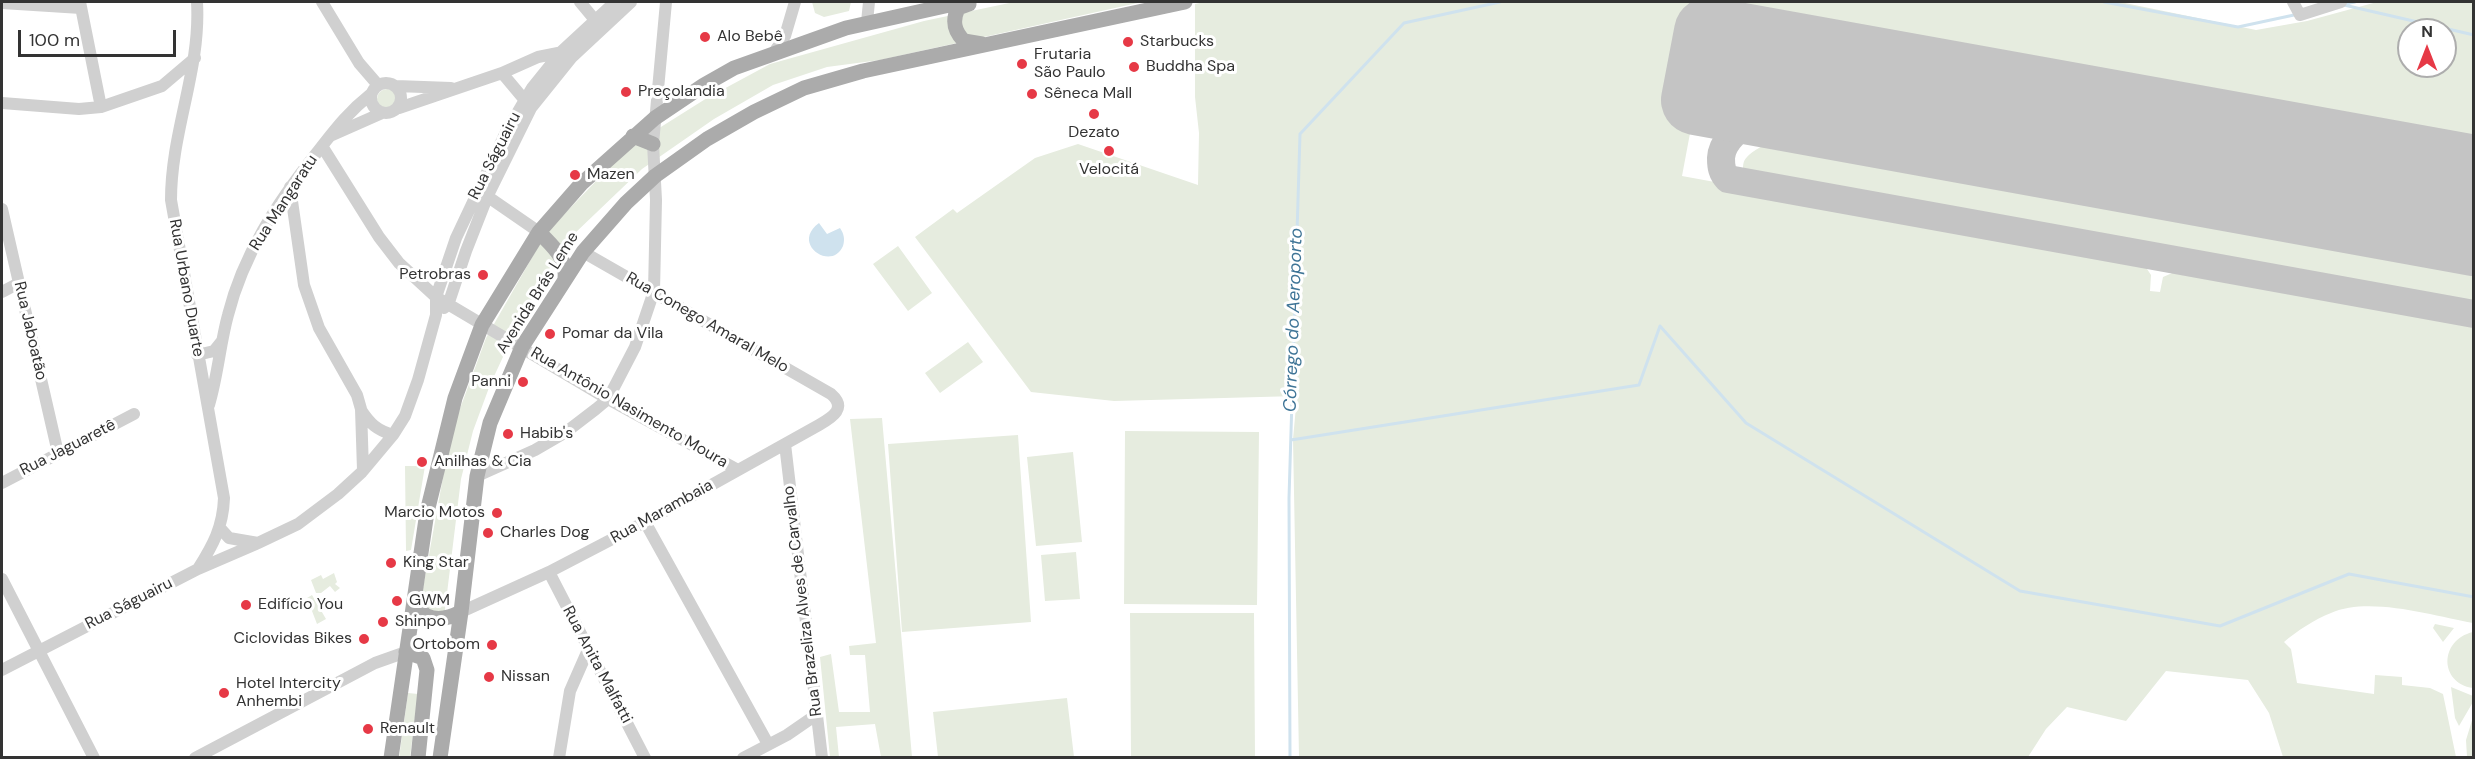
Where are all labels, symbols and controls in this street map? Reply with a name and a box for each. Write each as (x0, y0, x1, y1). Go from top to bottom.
scale bar (21, 18, 178, 56)
north arrow (2397, 18, 2457, 78)
text: N (2421, 21, 2433, 42)
place label: Alo Bebê (717, 27, 783, 47)
text: 100 m (29, 28, 80, 52)
marker: Alo Bebê (698, 30, 712, 44)
place label: Starbucks (1140, 32, 1214, 52)
marker: Starbucks (1121, 35, 1135, 49)
place label: Frutaria São Paulo (1034, 45, 1106, 83)
marker: Frutaria São Paulo (1015, 57, 1029, 71)
place label: Buddha Spa (1146, 57, 1235, 77)
marker: Buddha Spa (1127, 60, 1141, 74)
place label: Preçolandia (638, 82, 725, 102)
place label: Sêneca Mall (1044, 84, 1132, 104)
marker: Preçolandia (619, 85, 633, 99)
marker: Sêneca Mall (1025, 87, 1039, 101)
marker: Dezato (1087, 107, 1101, 121)
street label: Rua Ságuairu (465, 109, 525, 203)
place label: Dezato (1068, 123, 1120, 143)
marker: Velocitá (1102, 144, 1116, 158)
street label: Rua Mangaratu (246, 151, 322, 255)
place label: Velocitá (1079, 160, 1139, 180)
place label: Mazen (587, 165, 635, 185)
marker: Mazen (568, 168, 582, 182)
street label: Rua Urbano Duarte (164, 218, 208, 358)
water label: Córrego do Aeroporto (1280, 228, 1308, 412)
street label: Avenida Brás Leme (493, 229, 583, 357)
place label: Petrobras (399, 265, 471, 285)
marker: Petrobras (476, 268, 490, 282)
street label: Rua Conego Amaral Melo (622, 268, 792, 378)
street label: Rua Jaboatão (9, 280, 51, 382)
place label: Pomar da Vila (562, 324, 663, 344)
marker: Pomar da Vila (543, 327, 557, 341)
street label: Rua Antônio Nasimento Moura (527, 344, 731, 472)
place label: Panni (471, 372, 511, 392)
marker: Panni (516, 375, 530, 389)
street label: Rua Jaguaretê (17, 416, 119, 480)
place label: Habib's (520, 424, 573, 444)
marker: Habib's (501, 427, 515, 441)
place label: Anilhas & Cia (434, 452, 531, 472)
marker: Anilhas & Cia (415, 455, 429, 469)
street label: Rua Marambaia (608, 476, 716, 548)
street label: Rua Brazeliza Alves de Carvalho (779, 485, 827, 717)
place label: Marcio Motos (384, 503, 485, 523)
marker: Marcio Motos (490, 506, 504, 520)
place label: Charles Dog (500, 523, 589, 543)
marker: Charles Dog (481, 526, 495, 540)
place label: King Star (403, 553, 469, 573)
marker: King Star (384, 556, 398, 570)
street label: Rua Ságuairu (82, 574, 176, 634)
place label: GWM (409, 591, 450, 611)
marker: GWM (390, 594, 404, 608)
place label: Edifício You (258, 595, 343, 615)
marker: Edifício You (239, 598, 253, 612)
street label: Rua Anita Malfatti (558, 603, 636, 727)
place label: Shinpo (395, 612, 446, 632)
marker: Shinpo (376, 615, 390, 629)
place label: Ciclovidas Bikes (233, 629, 352, 649)
marker: Ciclovidas Bikes (357, 632, 371, 646)
place label: Ortobom (412, 635, 480, 655)
marker: Ortobom (485, 638, 499, 652)
place label: Nissan (501, 667, 550, 687)
marker: Nissan (482, 670, 496, 684)
place label: Hotel Intercity Anhembi (236, 674, 341, 712)
marker: Hotel Intercity Anhembi (217, 686, 231, 700)
place label: Renault (380, 719, 435, 739)
marker: Renault (361, 722, 375, 736)

